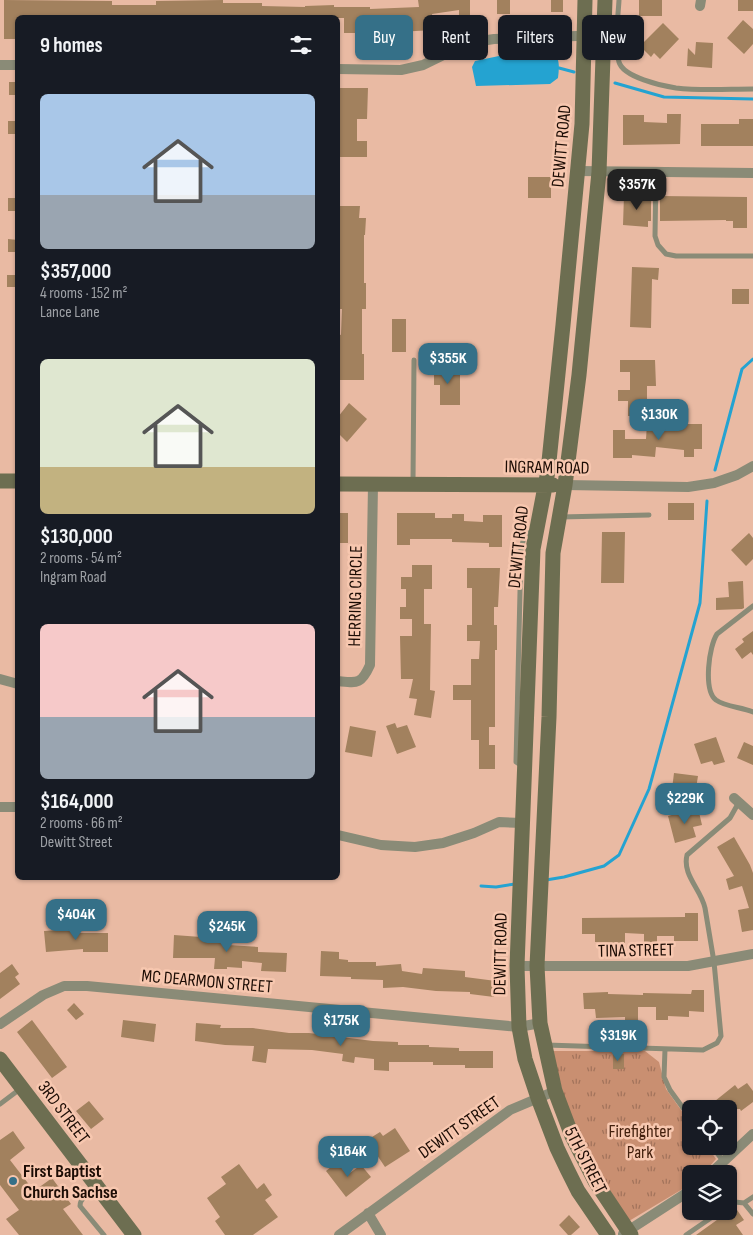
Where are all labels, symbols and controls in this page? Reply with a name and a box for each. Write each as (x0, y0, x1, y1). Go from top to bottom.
chip: Buy (355, 15, 413, 60)
chip: Rent (423, 15, 488, 60)
chip: Filters (498, 15, 572, 60)
chip: New (582, 15, 644, 60)
icon: filters (287, 31, 315, 59)
text: 9 homes (40, 33, 103, 58)
street label: DEWITT ROAD (547, 104, 576, 188)
icon: home (133, 126, 223, 216)
pin: $357K (602, 168, 672, 211)
text: $357K (618, 175, 656, 194)
text: $357,000 (40, 259, 111, 284)
text: 4 rooms · 152 m² (40, 284, 128, 303)
text: Lance Lane (40, 303, 100, 322)
pin: $355K (413, 342, 483, 385)
text: $355K (429, 349, 467, 368)
icon: home (133, 391, 223, 481)
pin: $130K (624, 398, 694, 441)
text: $130K (640, 405, 678, 424)
street label: INGRAM ROAD (504, 456, 590, 479)
street label: DEWITT ROAD (504, 505, 533, 589)
text: $130,000 (40, 524, 113, 549)
street label: HERRING CIRCLE (344, 545, 367, 647)
text: 2 rooms · 54 m² (40, 549, 122, 568)
text: Ingram Road (40, 568, 106, 587)
icon: home (133, 656, 223, 746)
pin: $229K (650, 782, 720, 825)
text: $164,000 (40, 789, 114, 814)
text: $229K (666, 789, 704, 808)
text: 2 rooms · 66 m² (40, 814, 123, 833)
text: Dewitt Street (40, 833, 112, 852)
pin: $404K (41, 898, 111, 941)
text: $404K (57, 905, 95, 924)
pin: $245K (192, 910, 262, 953)
street label: DEWITT ROAD (489, 912, 512, 996)
text: $245K (208, 917, 246, 936)
street label: TINA STREET (598, 939, 674, 962)
street label: MC DEARMON STREET (141, 965, 273, 998)
pin: $175K (306, 1004, 376, 1047)
text: $175K (323, 1011, 359, 1030)
pin: $319K (583, 1020, 653, 1062)
text: $319K (599, 1026, 637, 1045)
street label: 3RD STREET (33, 1077, 94, 1148)
street label: DEWITT STREET (415, 1092, 504, 1163)
map controls (682, 1100, 737, 1220)
button: locate (682, 1100, 737, 1155)
park label: Firefighter Park (608, 1121, 672, 1163)
street label: 5TH STREET (560, 1123, 611, 1197)
pin: $164K (313, 1136, 383, 1178)
text: $164K (329, 1142, 367, 1161)
place label: First Baptist Church Sachse (23, 1161, 118, 1203)
button: layers (682, 1165, 737, 1220)
marker: First Baptist Church Sachse (7, 1175, 19, 1187)

